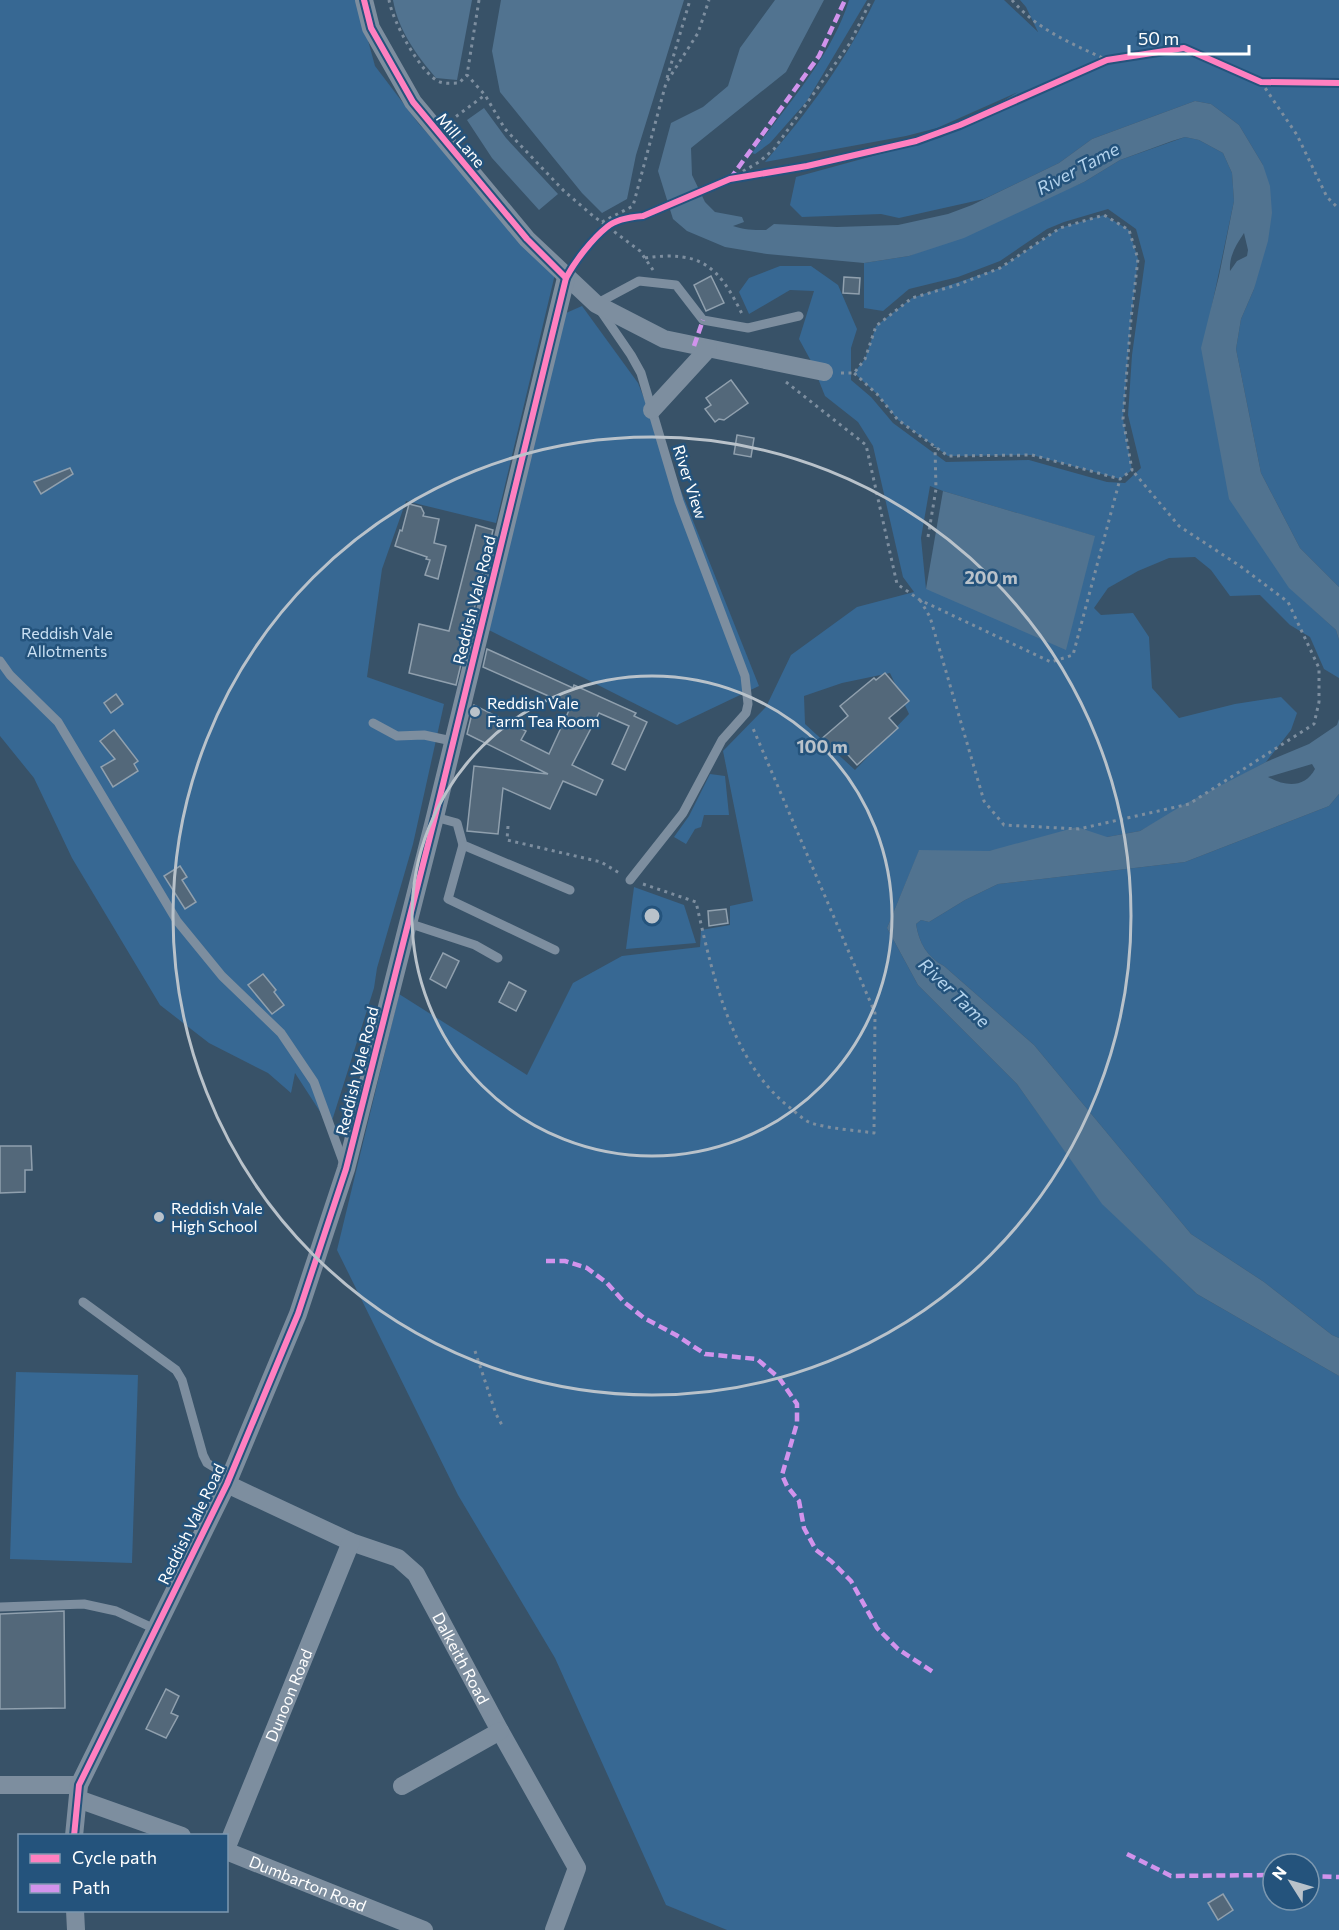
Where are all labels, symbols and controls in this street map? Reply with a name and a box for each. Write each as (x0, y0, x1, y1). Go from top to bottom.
scale bar (1129, 18, 1249, 56)
text: 50 m (1138, 27, 1179, 49)
street label: Mill Lane (433, 108, 490, 171)
water label: River Tame (1032, 137, 1123, 199)
street label: River View (670, 442, 711, 521)
street label: Reddish Vale Road (448, 533, 499, 666)
text: 200 m (964, 566, 1018, 588)
park label: Reddish Vale Allotments (21, 623, 113, 660)
place label: Reddish Vale Farm Tea Room (487, 693, 600, 730)
marker: Reddish Vale Farm Tea Room (468, 705, 482, 719)
text: 100 m (796, 735, 848, 757)
centre of rings (642, 906, 662, 926)
water label: River Tame (915, 953, 995, 1032)
street label: Reddish Vale Road (331, 1004, 382, 1137)
place label: Reddish Vale High School (171, 1198, 263, 1235)
marker: Reddish Vale High School (152, 1210, 166, 1224)
street label: Reddish Vale Road (153, 1460, 228, 1587)
street label: Dalkeith Road (429, 1609, 494, 1707)
street label: Dunoon Road (261, 1646, 316, 1744)
legend (18, 1834, 228, 1912)
text: Cycle path (72, 1846, 157, 1868)
street label: Dumbarton Road (247, 1851, 369, 1915)
north arrow (1261, 1852, 1321, 1912)
text: N (1267, 1862, 1290, 1883)
text: Path (72, 1876, 110, 1898)

